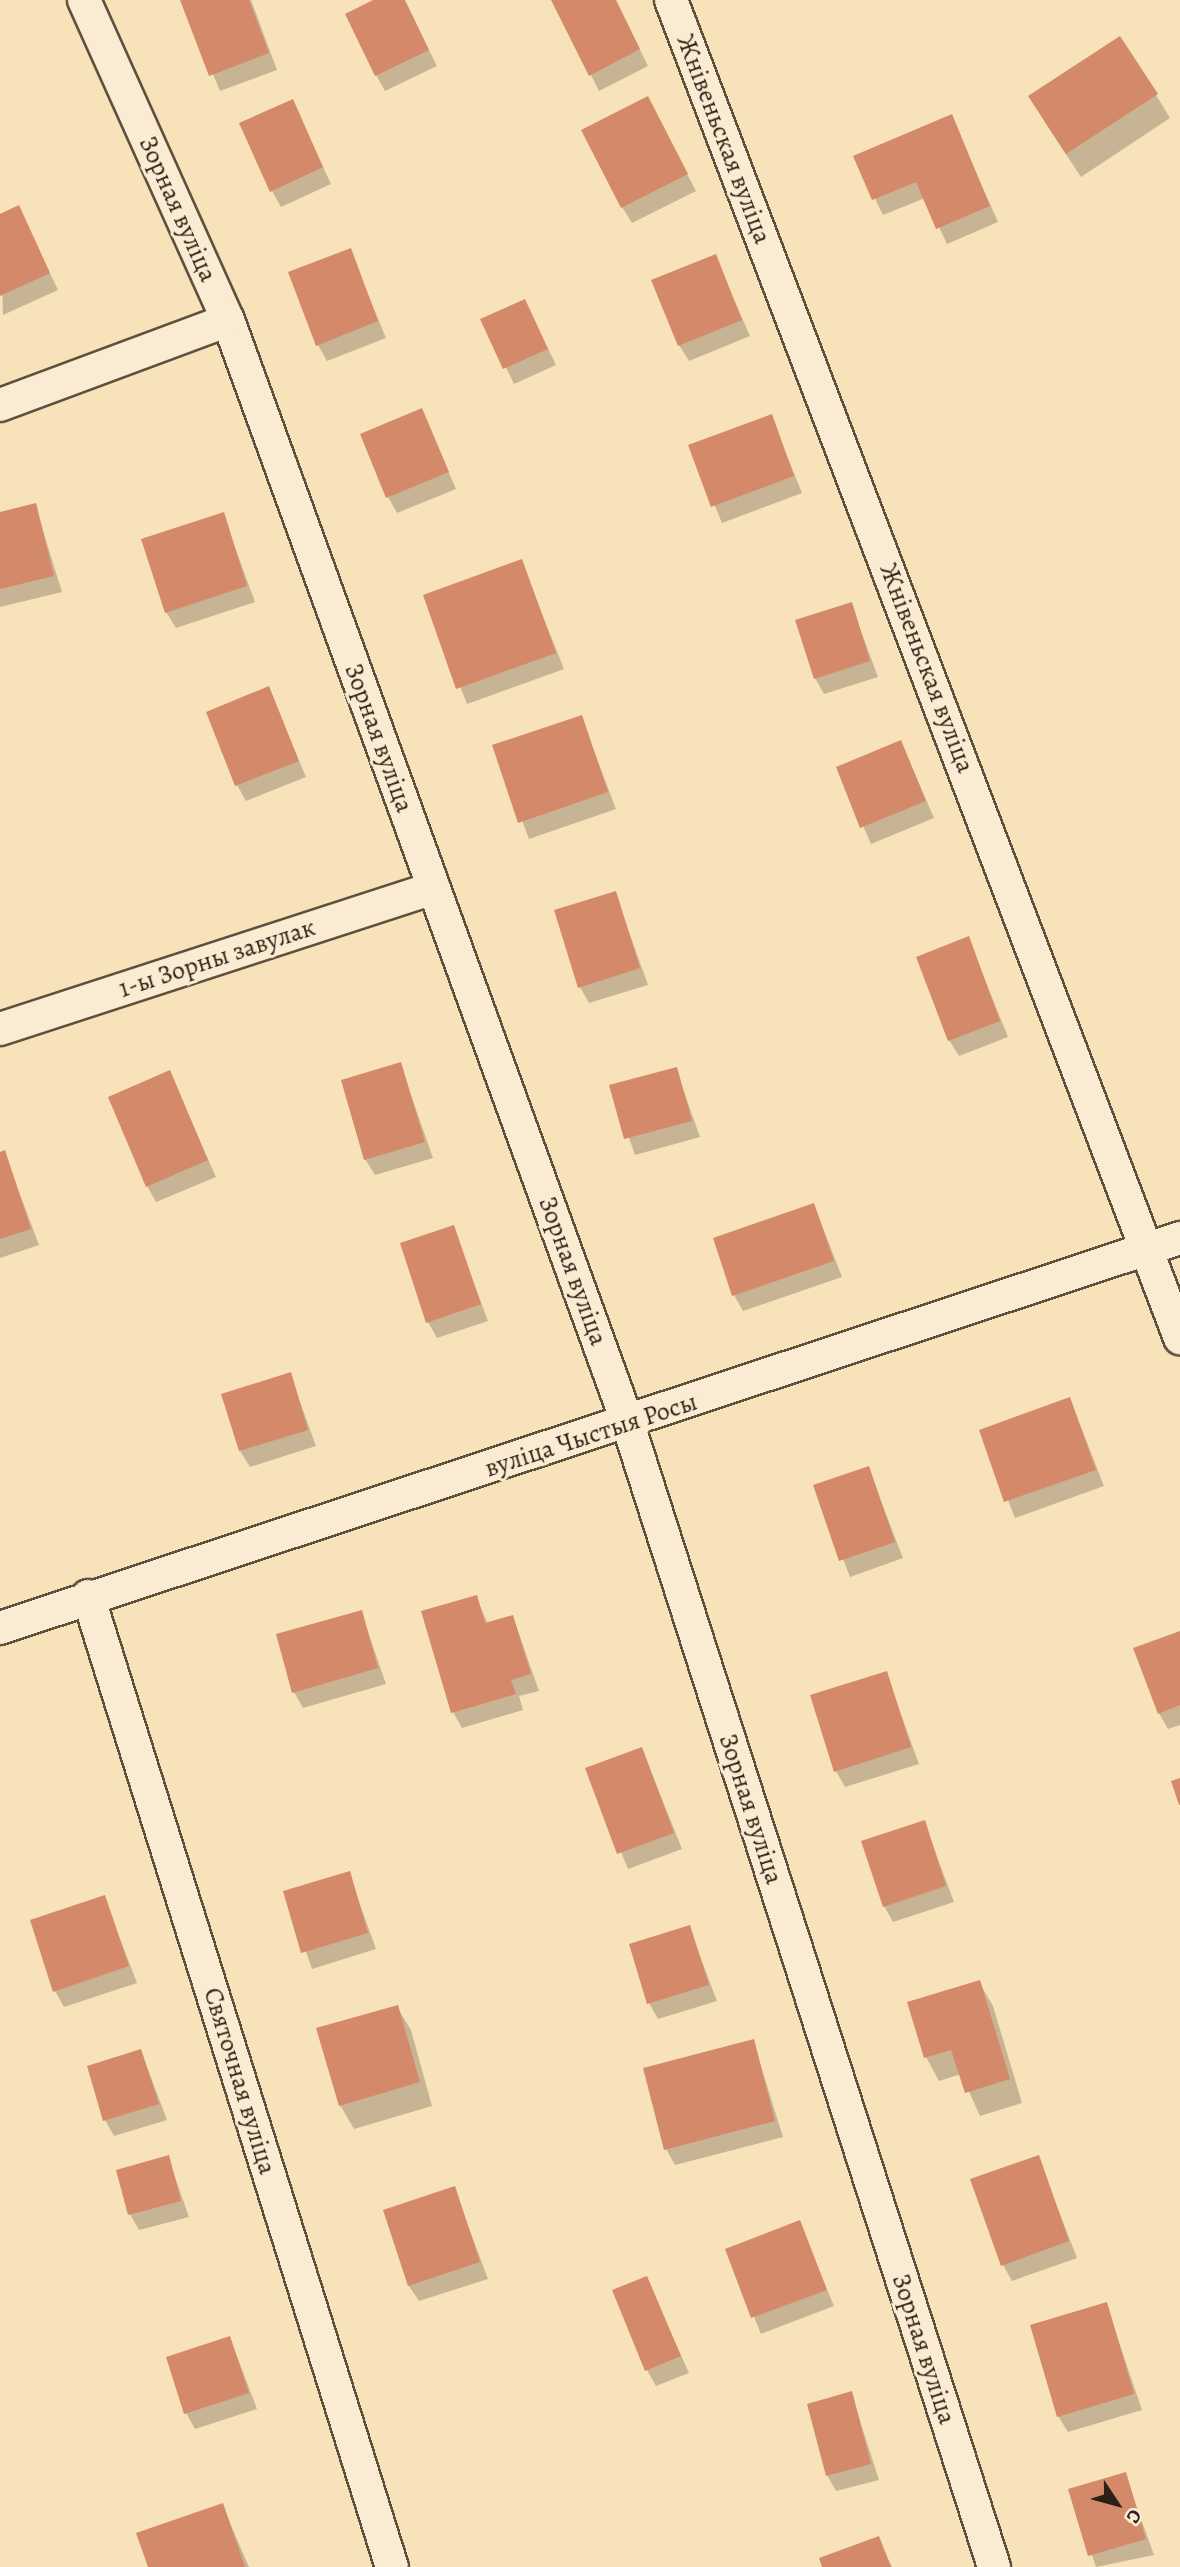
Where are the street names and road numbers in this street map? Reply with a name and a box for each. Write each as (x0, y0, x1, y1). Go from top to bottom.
street label: Жнівеньская вуліца (670, 30, 778, 248)
street label: Зорная вуліца (132, 131, 224, 287)
street label: Жнівеньская вуліца (873, 559, 981, 777)
street label: Зорная вуліца (338, 659, 420, 817)
street label: 1-ы Зорны завулак (115, 912, 319, 1004)
street label: Зорная вуліца (532, 1192, 614, 1350)
street label: вуліца Чыстыя Росы (481, 1386, 701, 1484)
street label: Зорная вуліца (712, 1730, 790, 1888)
street label: Святочная вуліца (197, 1984, 283, 2178)
street label: Зорная вуліца (885, 2270, 963, 2428)

